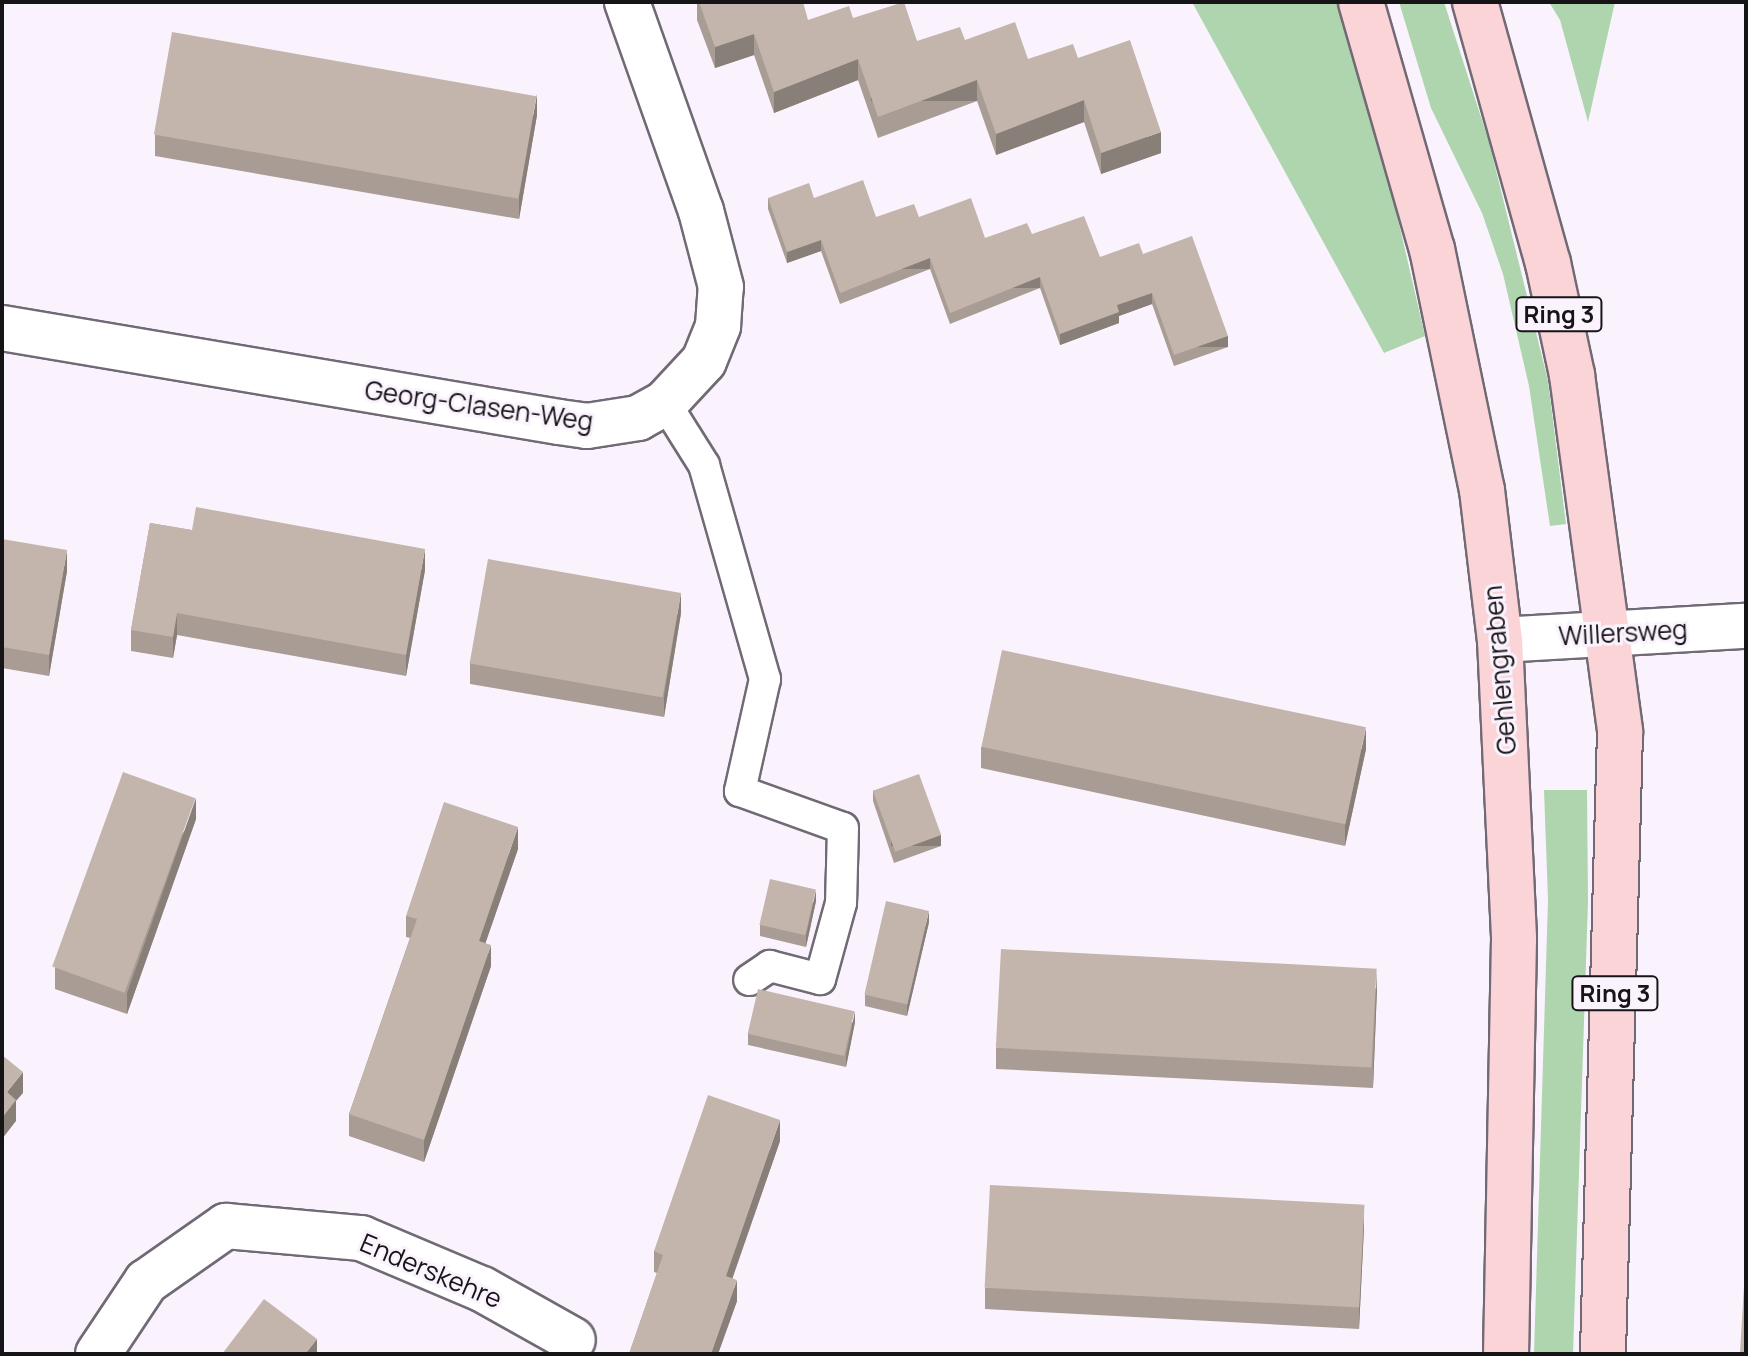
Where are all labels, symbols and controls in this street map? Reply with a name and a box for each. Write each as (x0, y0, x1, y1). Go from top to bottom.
road number: Ring 3 (1515, 294, 1603, 334)
street label: Georg-Clasen-Weg (363, 375, 595, 437)
street label: Gehlengraben (1477, 584, 1523, 756)
street label: Willersweg (1558, 614, 1688, 652)
road number: Ring 3 (1571, 973, 1659, 1013)
street label: Enderskehre (355, 1227, 507, 1315)

